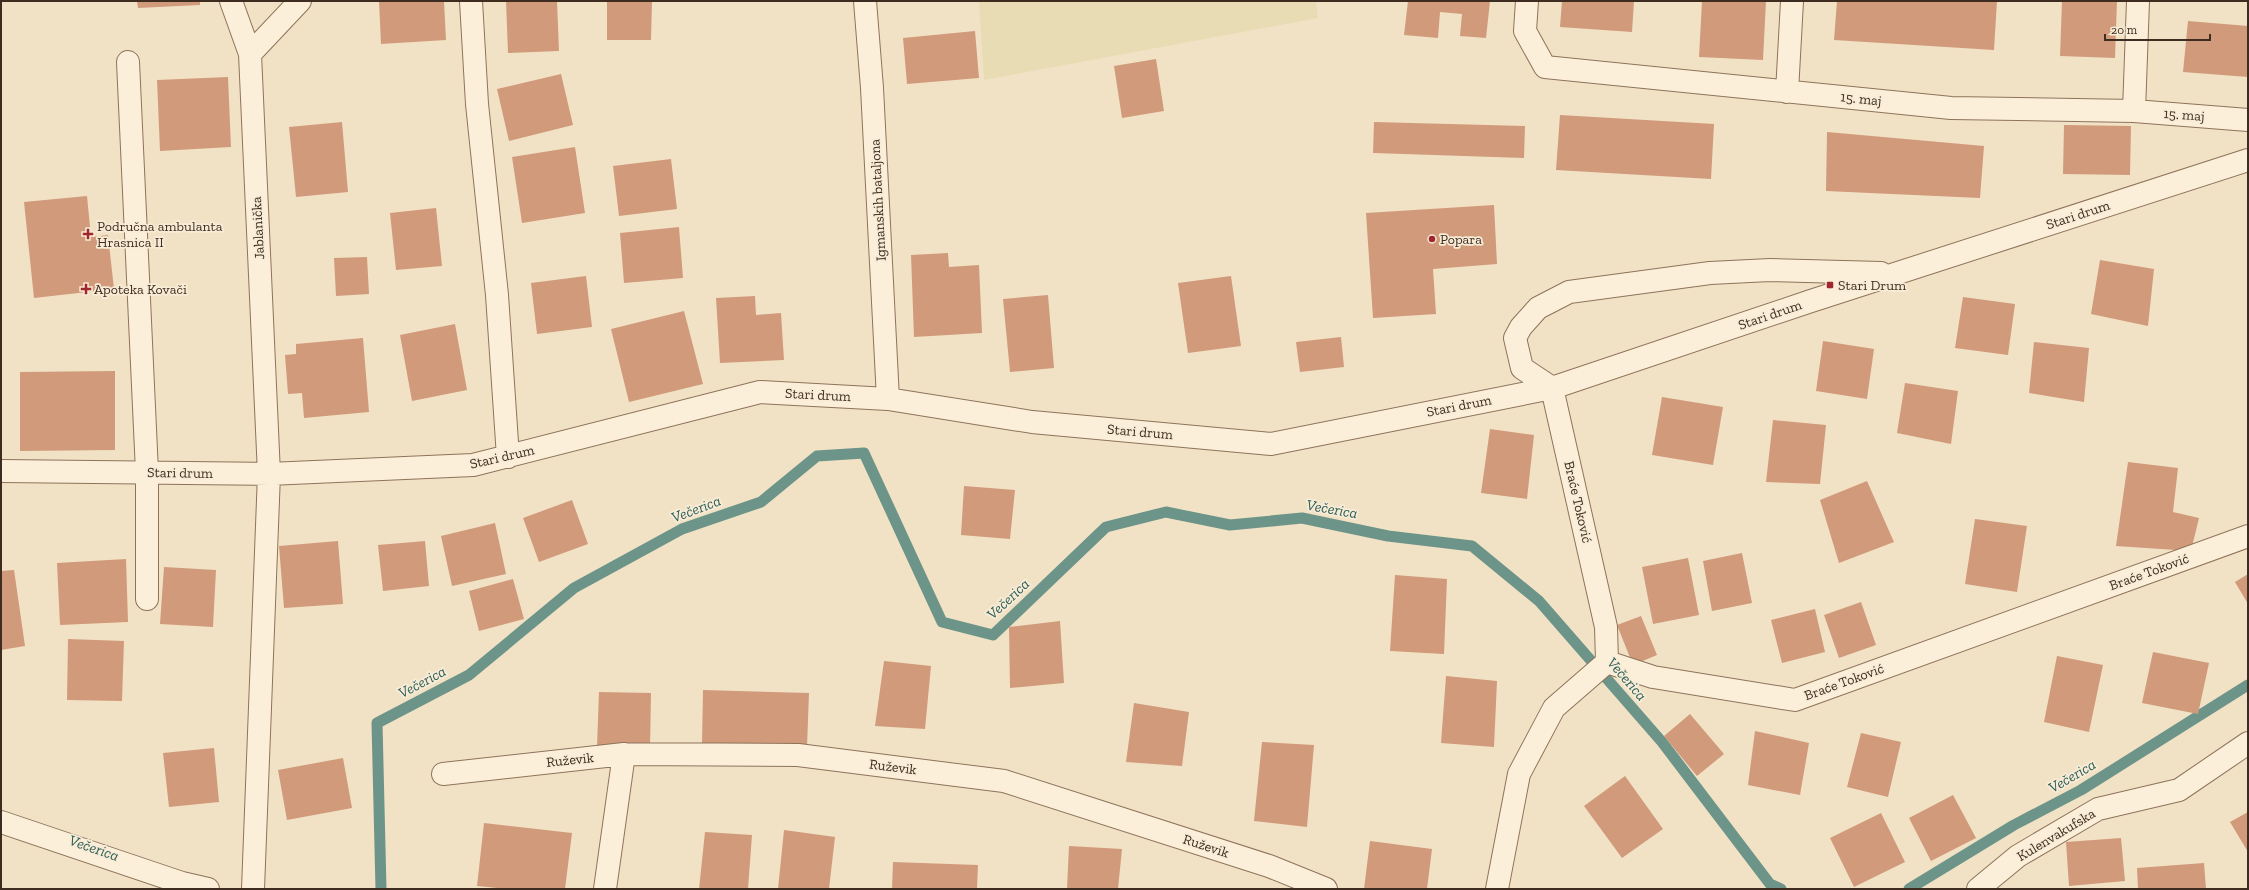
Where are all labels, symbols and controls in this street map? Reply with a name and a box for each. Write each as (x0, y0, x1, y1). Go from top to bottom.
scale bar (2105, 16, 2210, 42)
text: 20 m (2111, 23, 2138, 37)
street label: 15. maj (1840, 88, 1882, 110)
street label: 15. maj (2163, 105, 2205, 125)
street label: Igmanskih bataljona (866, 138, 890, 262)
street label: Jablanička (248, 196, 268, 260)
street label: Stari drum (2044, 197, 2112, 233)
place label: Područna ambulanta Hrasnica II (97, 218, 223, 251)
marker: Područna ambulanta Hrasnica II (82, 228, 94, 240)
place label: Popara (1440, 231, 1482, 248)
marker: Popara (1427, 234, 1437, 244)
place label: Stari Drum (1838, 277, 1906, 294)
marker: Stari Drum (1825, 280, 1835, 290)
place label: Apoteka Kovači (94, 281, 187, 298)
marker: Apoteka Kovači (81, 284, 91, 294)
street label: Stari drum (1736, 296, 1804, 334)
street label: Stari drum (785, 385, 851, 405)
street label: Stari drum (1425, 391, 1493, 421)
street label: Stari drum (1106, 421, 1174, 443)
street label: Stari drum (468, 441, 536, 473)
street label: Braće Toković (1560, 459, 1596, 545)
street label: Stari drum (147, 464, 213, 482)
water label: Večerica (669, 491, 723, 527)
water label: Večerica (1305, 496, 1359, 522)
street label: Braće Toković (2107, 550, 2191, 594)
water label: Večerica (983, 575, 1033, 623)
water label: Večerica (1603, 654, 1651, 704)
street label: Braće Toković (1802, 660, 1886, 704)
water label: Večerica (395, 662, 449, 702)
street label: Ruževik (545, 749, 595, 771)
water label: Večerica (2045, 755, 2099, 797)
street label: Ruževik (868, 756, 918, 778)
street label: Kulenvakufska (2014, 805, 2098, 865)
water label: Večerica (67, 831, 121, 865)
street label: Ruževik (1181, 831, 1232, 862)

